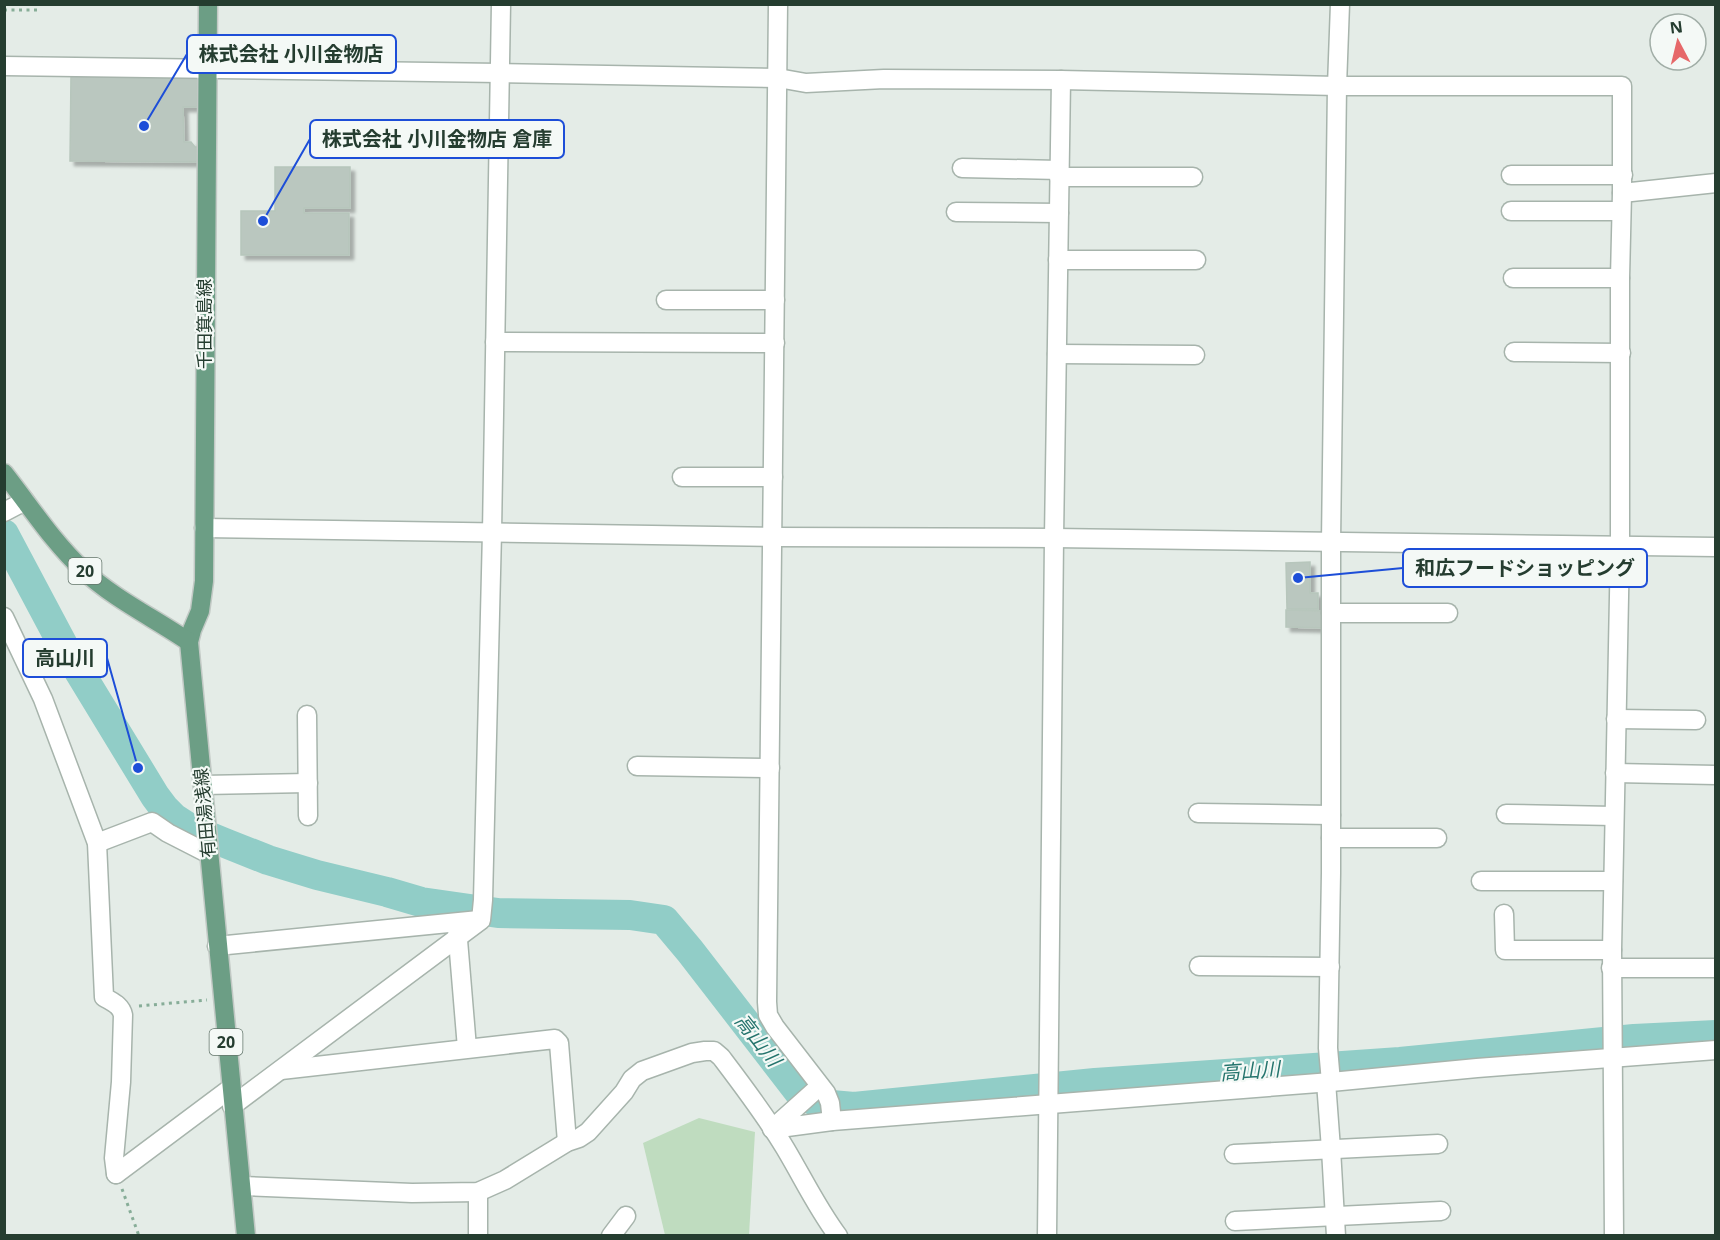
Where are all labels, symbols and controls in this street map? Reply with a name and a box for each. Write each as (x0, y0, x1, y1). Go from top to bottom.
north arrow (1648, 12, 1708, 72)
text: N (1668, 15, 1684, 39)
callout: 株式会社 小川金物店 (187, 35, 396, 73)
text: 株式会社 小川金物店 (198, 40, 384, 67)
callout: 株式会社 小川金物店 倉庫 (310, 120, 564, 158)
text: 株式会社 小川金物店 倉庫 (322, 125, 552, 152)
street label: 千田箕島線 (192, 279, 216, 369)
callout: 和広フードショッピング (1403, 549, 1647, 587)
text: 和広フードショッピング (1415, 554, 1635, 581)
road number: 20 (68, 558, 101, 584)
callout: 高山川 (23, 639, 107, 677)
text: 高山川 (35, 644, 95, 671)
street label: 有田湯浅線 (188, 767, 220, 859)
water label: 高山川 (729, 1008, 789, 1073)
road number: 20 (210, 1029, 242, 1055)
water label: 高山川 (1219, 1055, 1283, 1086)

